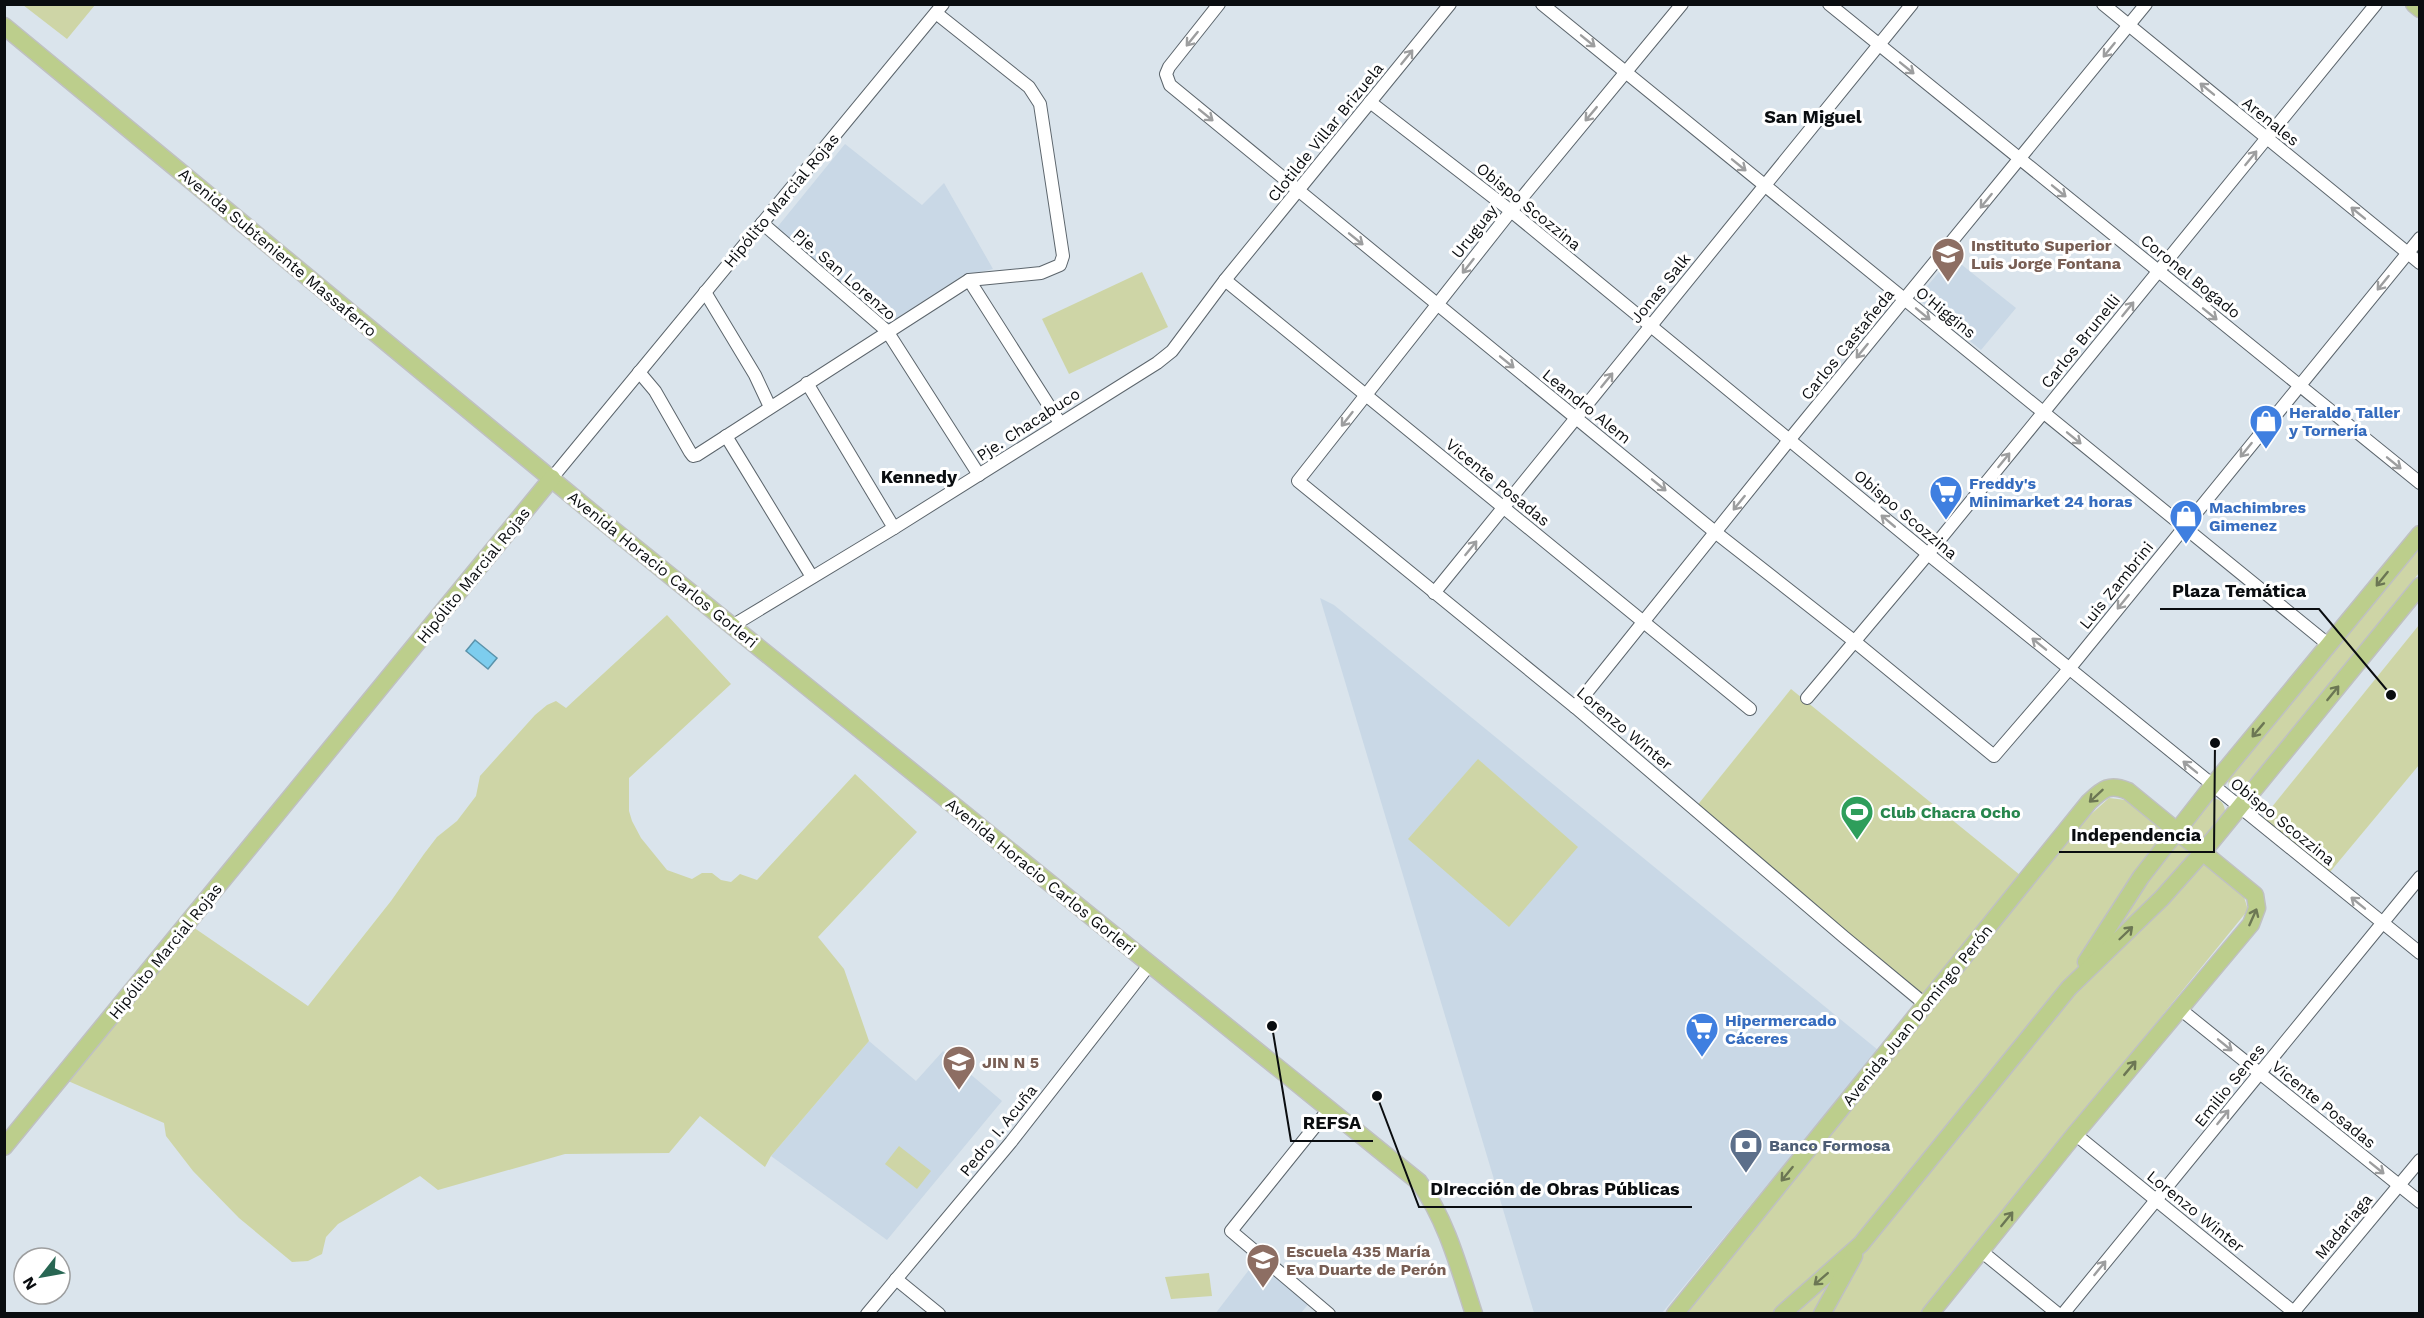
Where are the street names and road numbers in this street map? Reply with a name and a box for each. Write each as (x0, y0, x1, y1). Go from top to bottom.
street label: Clotilde Villar Brizuela (1263, 59, 1387, 206)
street label: Arenales (2238, 93, 2303, 150)
street label: Hipólito Marcial Rojas (720, 129, 843, 271)
street label: Obispo Scozzina (1473, 159, 1585, 254)
street label: Avenida Subteniente Massaferro (175, 164, 381, 341)
street label: Uruguay (1448, 200, 1502, 262)
street label: Pje. San Lorenzo (789, 225, 900, 324)
street label: Coronel Bogado (2137, 230, 2244, 322)
street label: Jonas Salk (1626, 250, 1694, 327)
street label: O'Higgins (1912, 283, 1979, 342)
street label: Carlos Castañeda (1797, 285, 1898, 404)
street label: Carlos Brunelli (2037, 291, 2124, 392)
street label: Leandro Alem (1539, 365, 1635, 448)
street label: Pje. Chacabuco (973, 384, 1084, 465)
street label: Vicente Posadas (1442, 435, 1553, 530)
street label: Obispo Scozzina (1850, 466, 1961, 563)
street label: Avenida Horacio Carlos Gorleri (564, 487, 761, 652)
street label: Hipólito Marcial Rojas (413, 504, 534, 647)
street label: Luis Zambrini (2075, 538, 2157, 633)
street label: Lorenzo Winter (1573, 683, 1677, 774)
street label: Obispo Scozzina (2227, 774, 2339, 869)
street label: Avenida Horacio Carlos Gorleri (942, 794, 1139, 959)
street label: Hipólito Marcial Rojas (105, 880, 226, 1023)
street label: Avenida Juan Domingo Perón (1838, 921, 1996, 1110)
street label: Emilio Senes (2190, 1040, 2269, 1131)
street label: Vicente Posadas (2268, 1057, 2379, 1152)
street label: Pedro I. Acuña (956, 1081, 1041, 1180)
street label: Lorenzo Winter (2143, 1166, 2248, 1257)
street label: Madariaga (2311, 1190, 2376, 1263)

